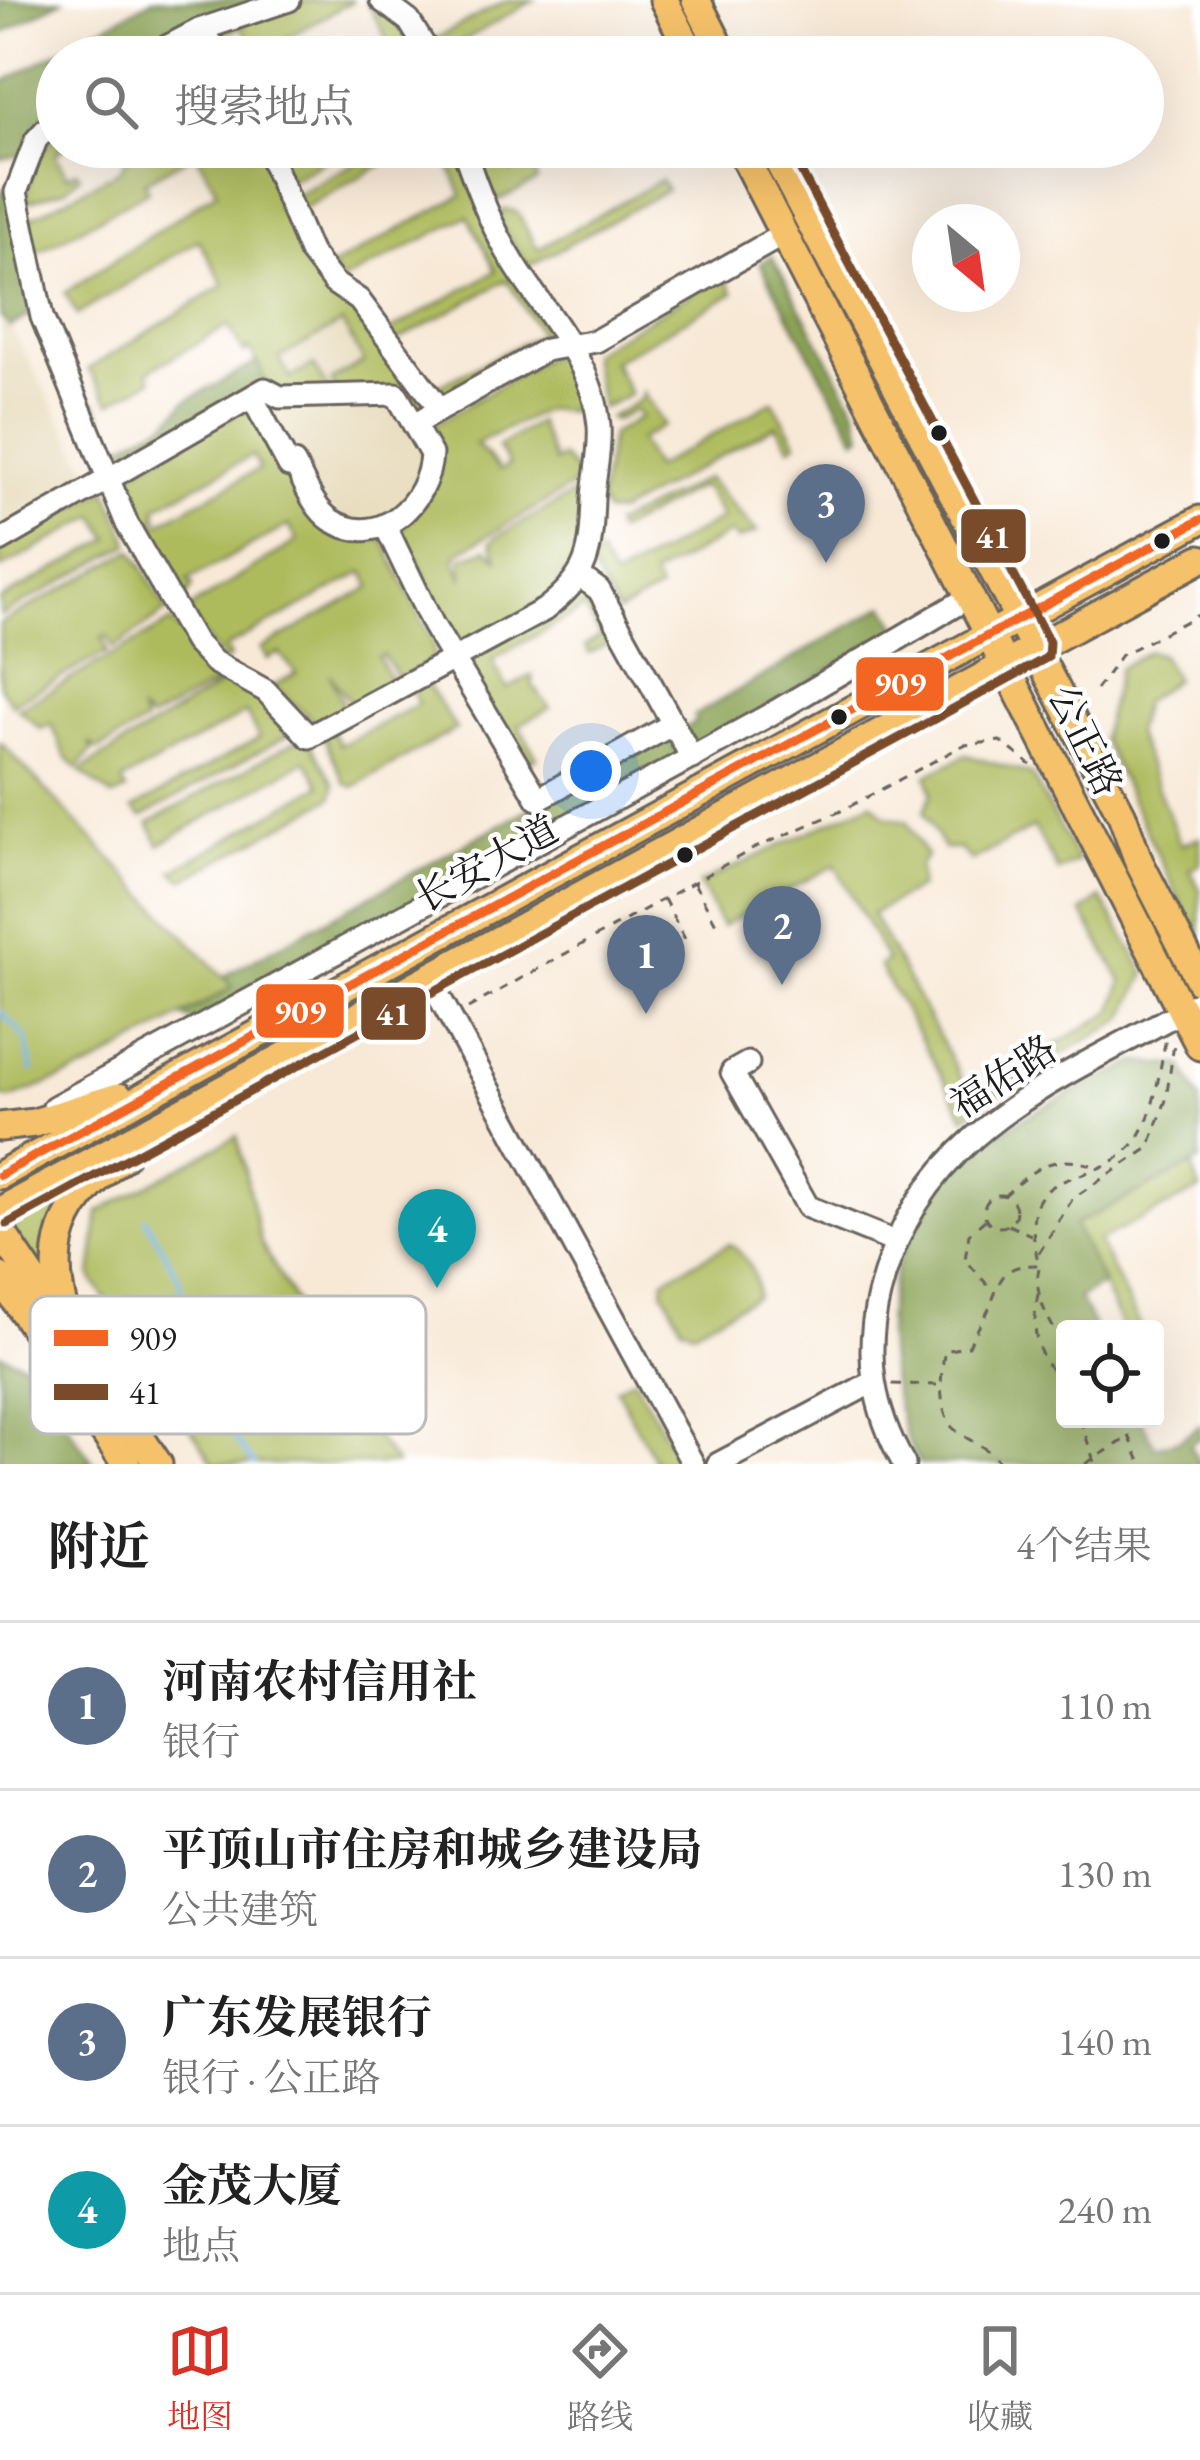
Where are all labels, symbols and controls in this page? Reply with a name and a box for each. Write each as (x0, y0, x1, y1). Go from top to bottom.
search box (36, 36, 1164, 168)
icon: search (78, 69, 144, 135)
text: 搜索地点 (174, 77, 354, 135)
north arrow (912, 204, 1020, 312)
unlabelled marker (928, 422, 950, 444)
pin: 3 (787, 464, 865, 563)
line badge: 41 (959, 507, 1028, 565)
text: 41 (976, 515, 1010, 558)
unlabelled marker (1151, 530, 1173, 552)
line badge: 909 (854, 655, 946, 713)
text: 909 (874, 662, 927, 705)
street label: 公正路 (1037, 676, 1134, 804)
unlabelled marker (828, 706, 850, 728)
your location (561, 741, 621, 801)
street label: 长安大道 (406, 803, 567, 924)
unlabelled marker (674, 844, 696, 866)
pin: 2 (743, 886, 821, 985)
pin: 1 (607, 915, 685, 1014)
line badge: 909 (254, 982, 346, 1040)
line badge: 41 (359, 985, 428, 1042)
text: 909 (274, 990, 327, 1033)
text: 41 (376, 992, 410, 1035)
street label: 福佑路 (940, 1023, 1066, 1130)
pin: 4 (398, 1189, 476, 1288)
legend (30, 1296, 426, 1434)
text: 909 (129, 1317, 177, 1360)
map controls (1056, 1320, 1164, 1428)
button: locate (1056, 1320, 1164, 1428)
text: 41 (129, 1371, 161, 1414)
text: 附近 (48, 1513, 150, 1579)
text: 4个结果 (1016, 1520, 1152, 1571)
text: 河南农村信用社 (162, 1652, 477, 1710)
text: 1 (77, 1680, 97, 1731)
text: 110 m (1058, 1680, 1152, 1731)
text: 银行 (162, 1716, 240, 1767)
text: 平顶山市住房和城乡建设局 (162, 1820, 702, 1878)
text: 2 (77, 1848, 97, 1899)
text: 130 m (1058, 1848, 1152, 1899)
text: 公共建筑 (162, 1884, 318, 1935)
text: 广东发展银行 (162, 1988, 432, 2046)
text: 3 (77, 2016, 97, 2067)
text: 140 m (1058, 2016, 1152, 2067)
text: 银行 · 公正路 (162, 2052, 380, 2103)
text: 金茂大厦 (162, 2156, 342, 2214)
text: 4 (77, 2184, 97, 2235)
text: 240 m (1058, 2184, 1152, 2235)
text: 地点 (162, 2220, 240, 2271)
tab: 地图 (167, 2318, 233, 2438)
tab: 路线 (567, 2318, 633, 2438)
tab: 收藏 (967, 2318, 1033, 2438)

